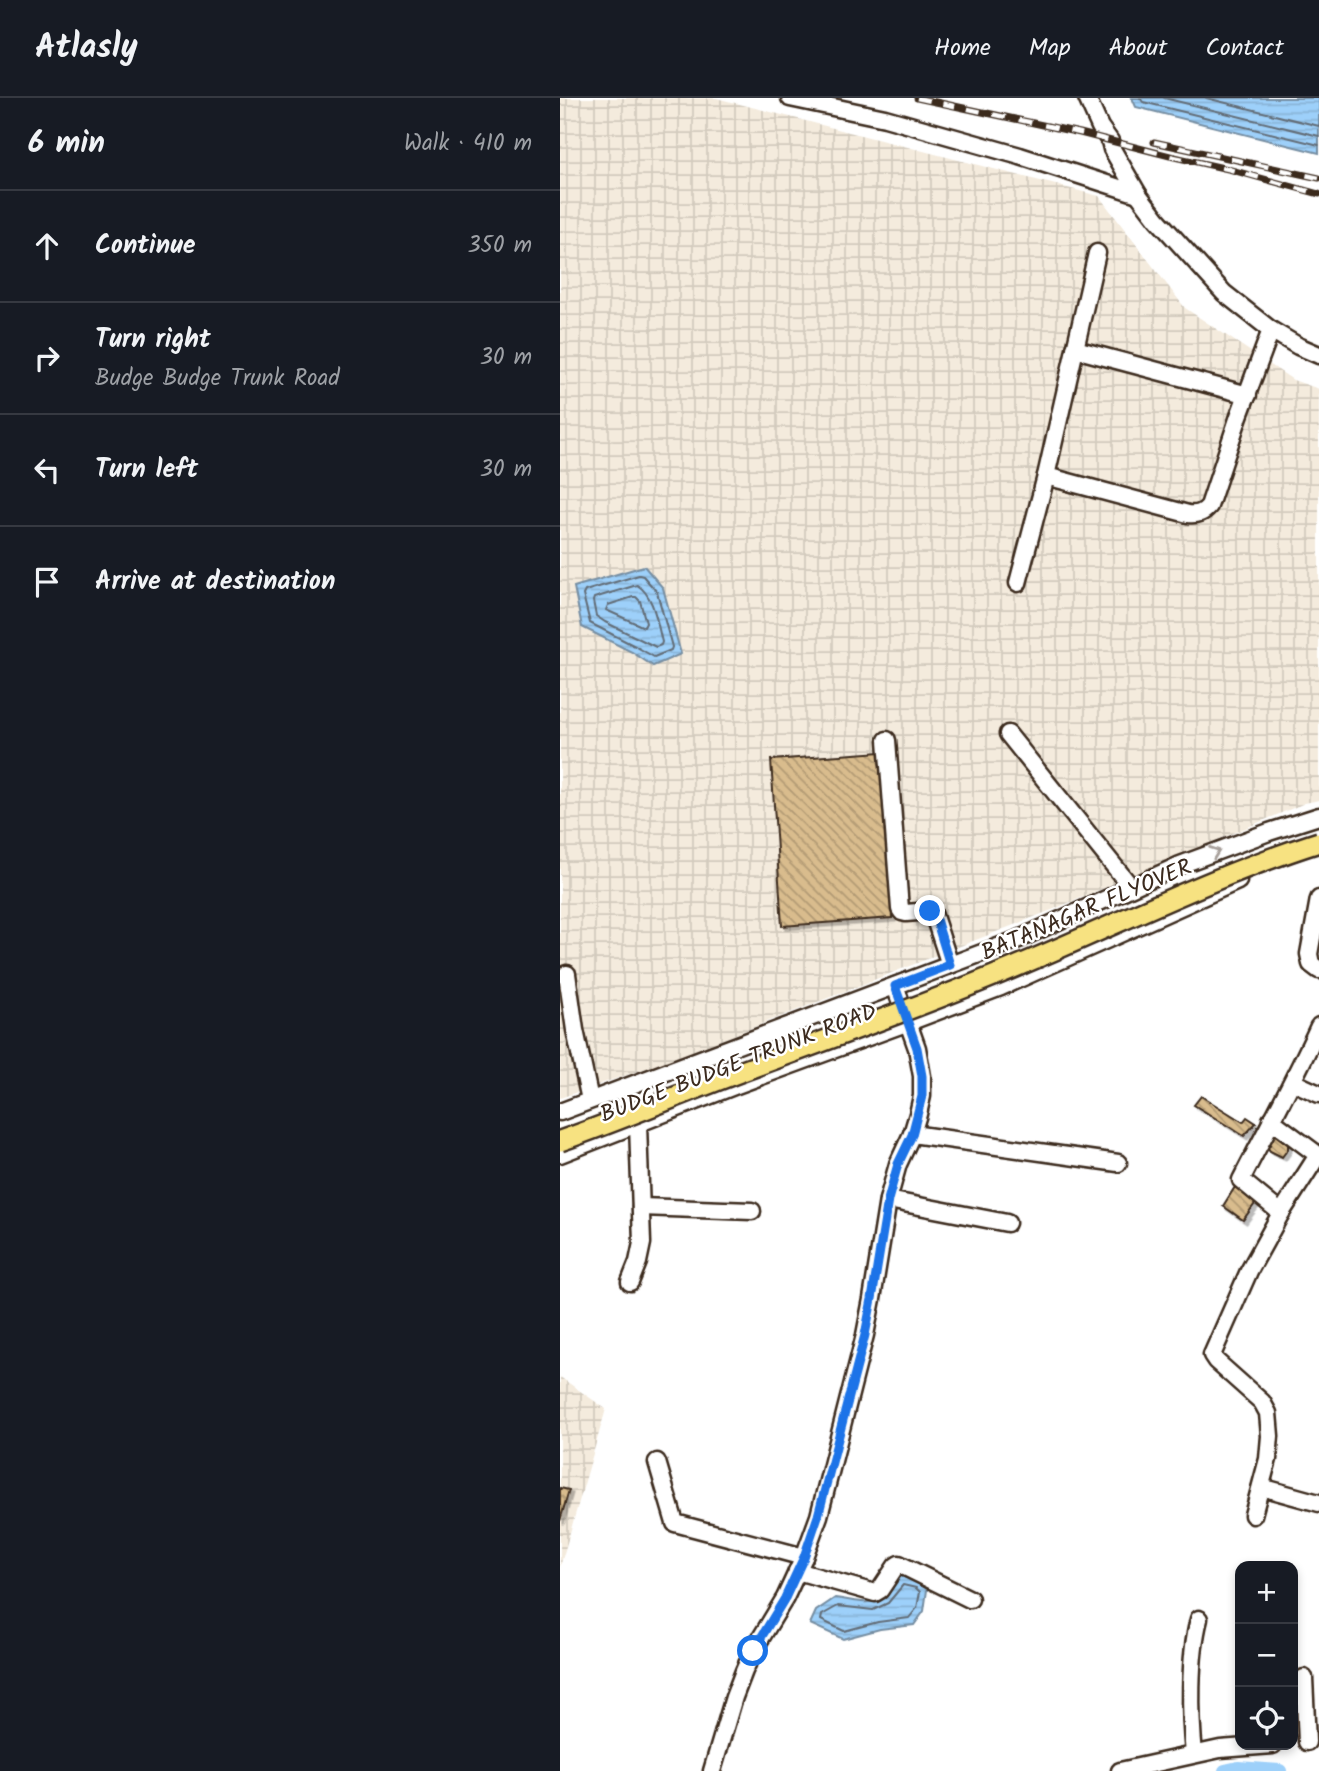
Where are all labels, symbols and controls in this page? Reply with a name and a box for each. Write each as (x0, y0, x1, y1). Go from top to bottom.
text: Atlasly (35, 22, 138, 75)
text: Home (934, 29, 991, 68)
text: Map (1029, 29, 1071, 68)
text: About (1109, 29, 1167, 68)
text: Contact (1205, 29, 1284, 68)
text: 6 min (28, 120, 105, 168)
text: Walk · 410 m (404, 126, 532, 162)
text: Continue (95, 225, 196, 267)
icon: ahead (28, 227, 66, 265)
text: 350 m (467, 228, 532, 264)
text: Turn right (95, 319, 211, 361)
icon: right (28, 339, 66, 377)
text: 30 m (480, 340, 532, 376)
text: Budge Budge Trunk Road (95, 361, 340, 397)
text: Turn left (95, 449, 198, 491)
icon: left (28, 451, 66, 489)
text: 30 m (480, 452, 532, 488)
text: Arrive at destination (95, 561, 335, 603)
icon: arrive (28, 563, 66, 601)
one-way arrow (1209, 846, 1221, 860)
street label: BATANAGAR FLYOVER (976, 850, 1198, 972)
route end (914, 895, 945, 926)
street label: BUDGE BUDGE TRUNK ROAD (595, 994, 883, 1133)
map controls (1235, 1561, 1298, 1750)
button: + (1235, 1561, 1298, 1624)
button: − (1235, 1624, 1298, 1687)
route start (737, 1635, 768, 1666)
button: locate (1235, 1687, 1298, 1750)

